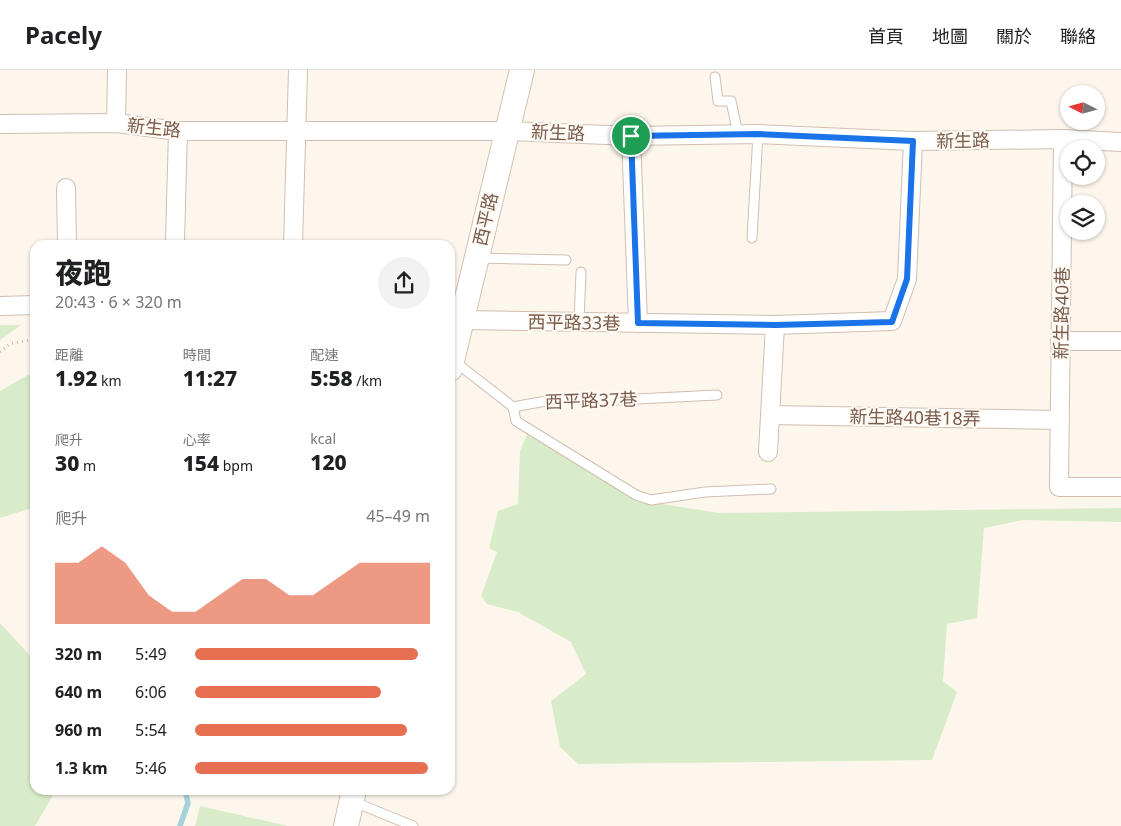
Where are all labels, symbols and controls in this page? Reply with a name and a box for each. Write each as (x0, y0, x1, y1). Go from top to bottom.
text: Pacely (25, 18, 102, 51)
text: 首頁 (868, 24, 904, 48)
text: 地圖 (932, 24, 968, 48)
text: 關於 (996, 24, 1032, 48)
text: 聯絡 (1060, 24, 1096, 48)
north arrow (1060, 85, 1105, 130)
map controls (1060, 85, 1105, 240)
street label: 新生路 (126, 112, 182, 142)
pin (610, 115, 652, 157)
street label: 新生路 (531, 119, 585, 145)
icon: arrive (617, 122, 645, 150)
street label: 新生路 (936, 128, 990, 152)
button: locate (1060, 140, 1105, 185)
street label: 西平路 (467, 190, 503, 248)
button: layers (1060, 195, 1105, 240)
text: 夜跑 (55, 253, 111, 291)
button: share (378, 257, 430, 309)
street label: 新生路40巷 (1048, 267, 1074, 359)
text: 20:43 · 6 × 320 m (55, 291, 182, 313)
street label: 西平路33巷 (528, 309, 620, 335)
text: 距離 (55, 345, 83, 364)
text: 時間 (183, 345, 211, 364)
text: 配速 (310, 345, 338, 364)
text: 1.92 (55, 364, 97, 392)
text: 11:27 (183, 364, 237, 392)
text: 5:58 (310, 364, 353, 392)
text: km (97, 371, 122, 390)
text: /km (353, 371, 382, 390)
street label: 西平路37巷 (544, 386, 638, 414)
street label: 新生路40巷18弄 (849, 404, 981, 430)
text: kcal (310, 429, 336, 448)
text: 爬升 (55, 430, 83, 449)
text: 心率 (183, 430, 211, 449)
text: 120 (310, 448, 347, 476)
text: 30 (55, 449, 79, 477)
text: 154 (183, 449, 219, 477)
text: m (79, 456, 96, 475)
text: bpm (219, 456, 253, 475)
text: 45–49 m (366, 505, 430, 527)
text: 爬升 (55, 507, 87, 529)
text: 320 m (55, 643, 102, 665)
text: 5:49 (135, 643, 167, 665)
text: 640 m (55, 681, 102, 703)
text: 6:06 (135, 681, 167, 703)
text: 960 m (55, 719, 102, 741)
text: 5:54 (135, 719, 167, 741)
text: 1.3 km (55, 757, 107, 779)
text: 5:46 (135, 757, 167, 779)

